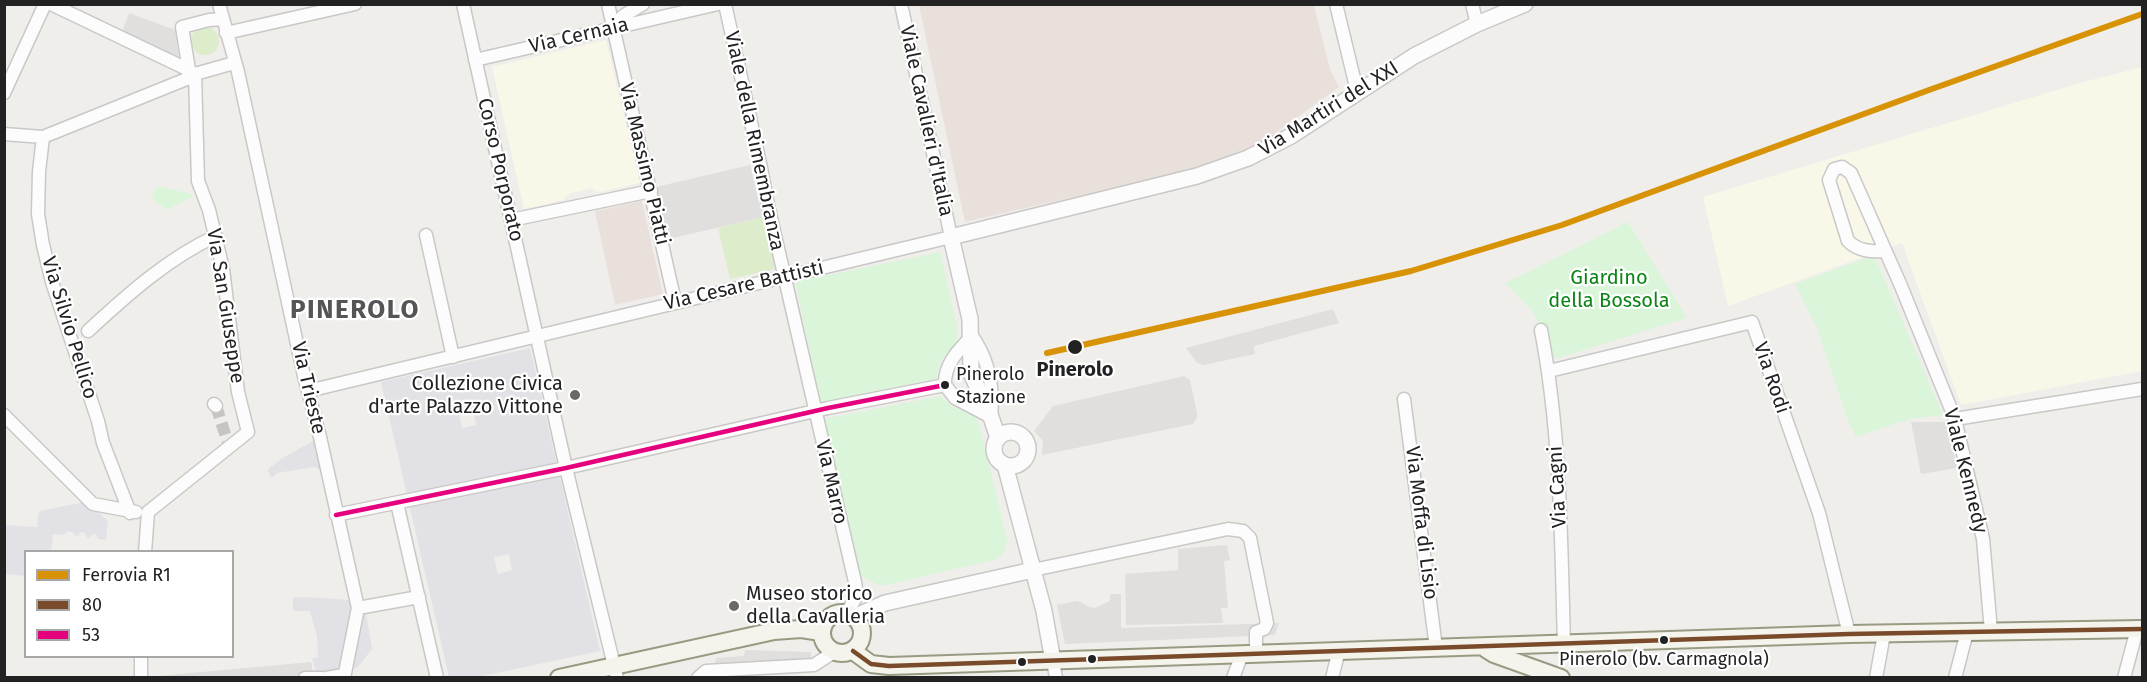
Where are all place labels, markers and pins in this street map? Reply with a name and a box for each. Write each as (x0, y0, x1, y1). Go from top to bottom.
marker: Pinerolo (1066, 338, 1084, 356)
place label: Pinerolo (1037, 358, 1113, 382)
place label: Pinerolo Stazione (956, 364, 1026, 406)
place label: Collezione Civica d'arte Palazzo Vittone (368, 372, 563, 419)
marker: Pinerolo Stazione (939, 379, 951, 391)
marker: Collezione Civica d'arte Palazzo Vittone (568, 388, 582, 402)
place label: Museo storico della Cavalleria (746, 582, 885, 629)
marker: Museo storico della Cavalleria (727, 599, 741, 613)
marker: Pinerolo (bv. Carmagnola) (1658, 634, 1670, 646)
place label: Pinerolo (bv. Carmagnola) (1559, 649, 1769, 671)
unlabelled marker (1086, 653, 1098, 665)
unlabelled marker (1016, 656, 1028, 668)

